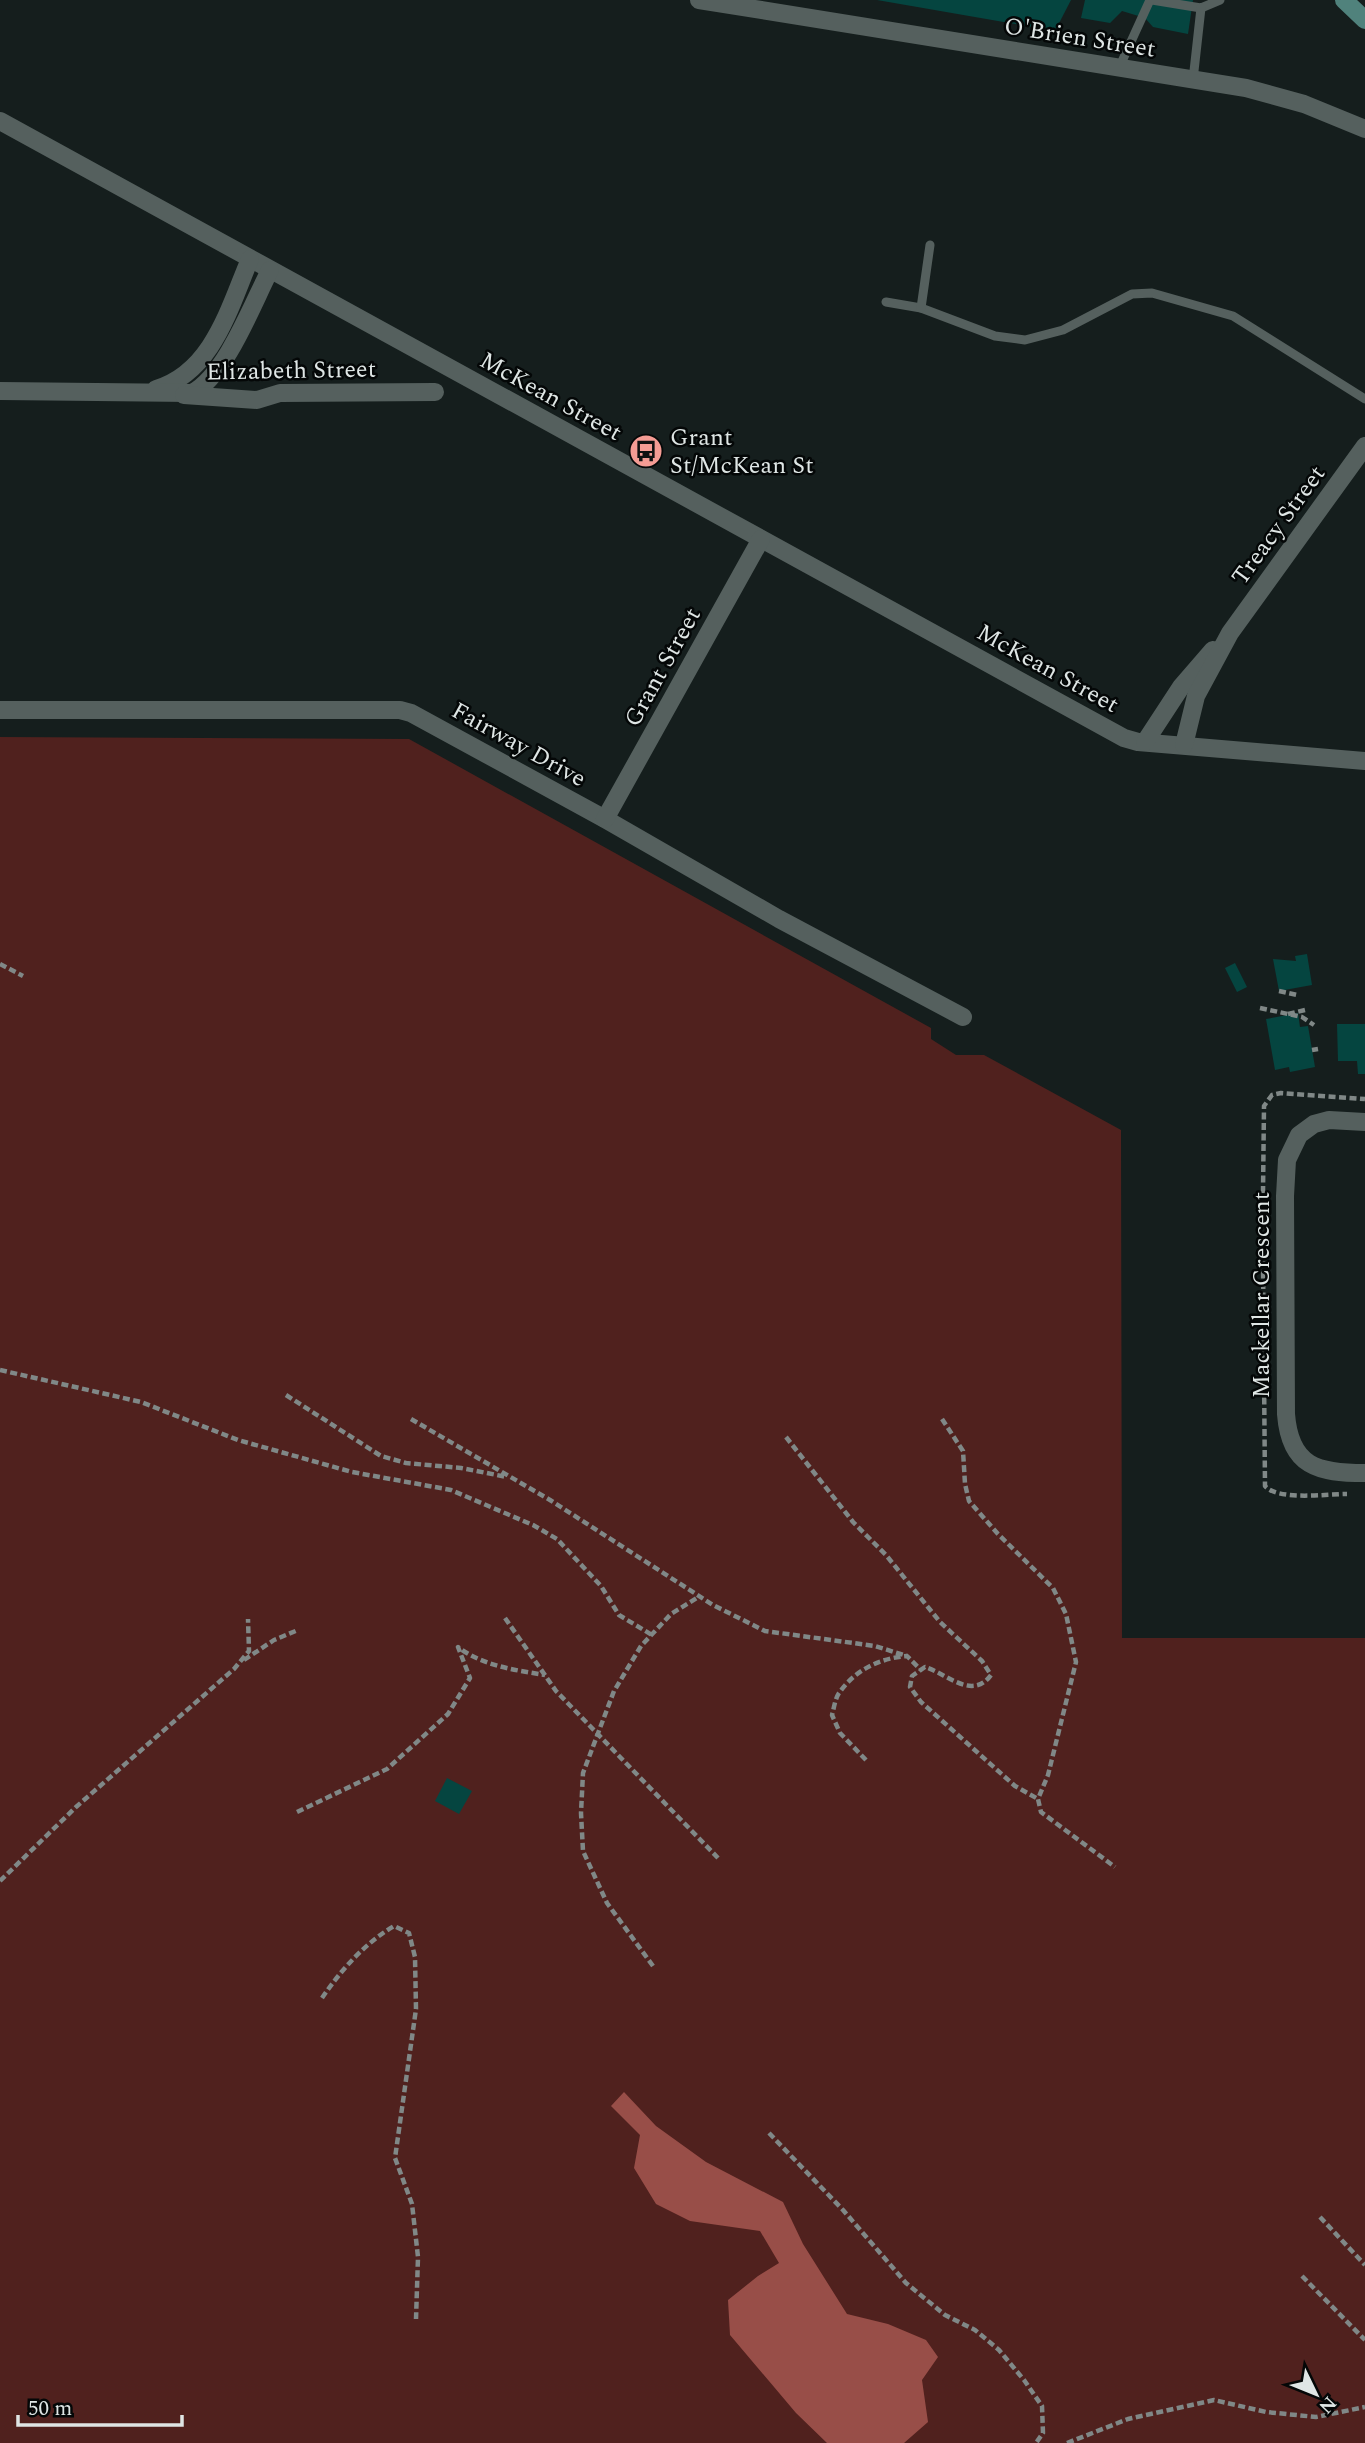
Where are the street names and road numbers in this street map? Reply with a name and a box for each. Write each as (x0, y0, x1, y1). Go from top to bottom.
street label: O'Brien Street (1002, 8, 1158, 68)
street label: McKean Street (473, 343, 628, 451)
street label: Elizabeth Street (206, 352, 376, 390)
street label: Treacy Street (1223, 458, 1335, 593)
street label: Grant Street (615, 601, 710, 734)
street label: McKean Street (970, 615, 1125, 723)
street label: Fairway Drive (445, 693, 592, 797)
street label: Mackellar Crescent (1244, 1192, 1280, 1398)

